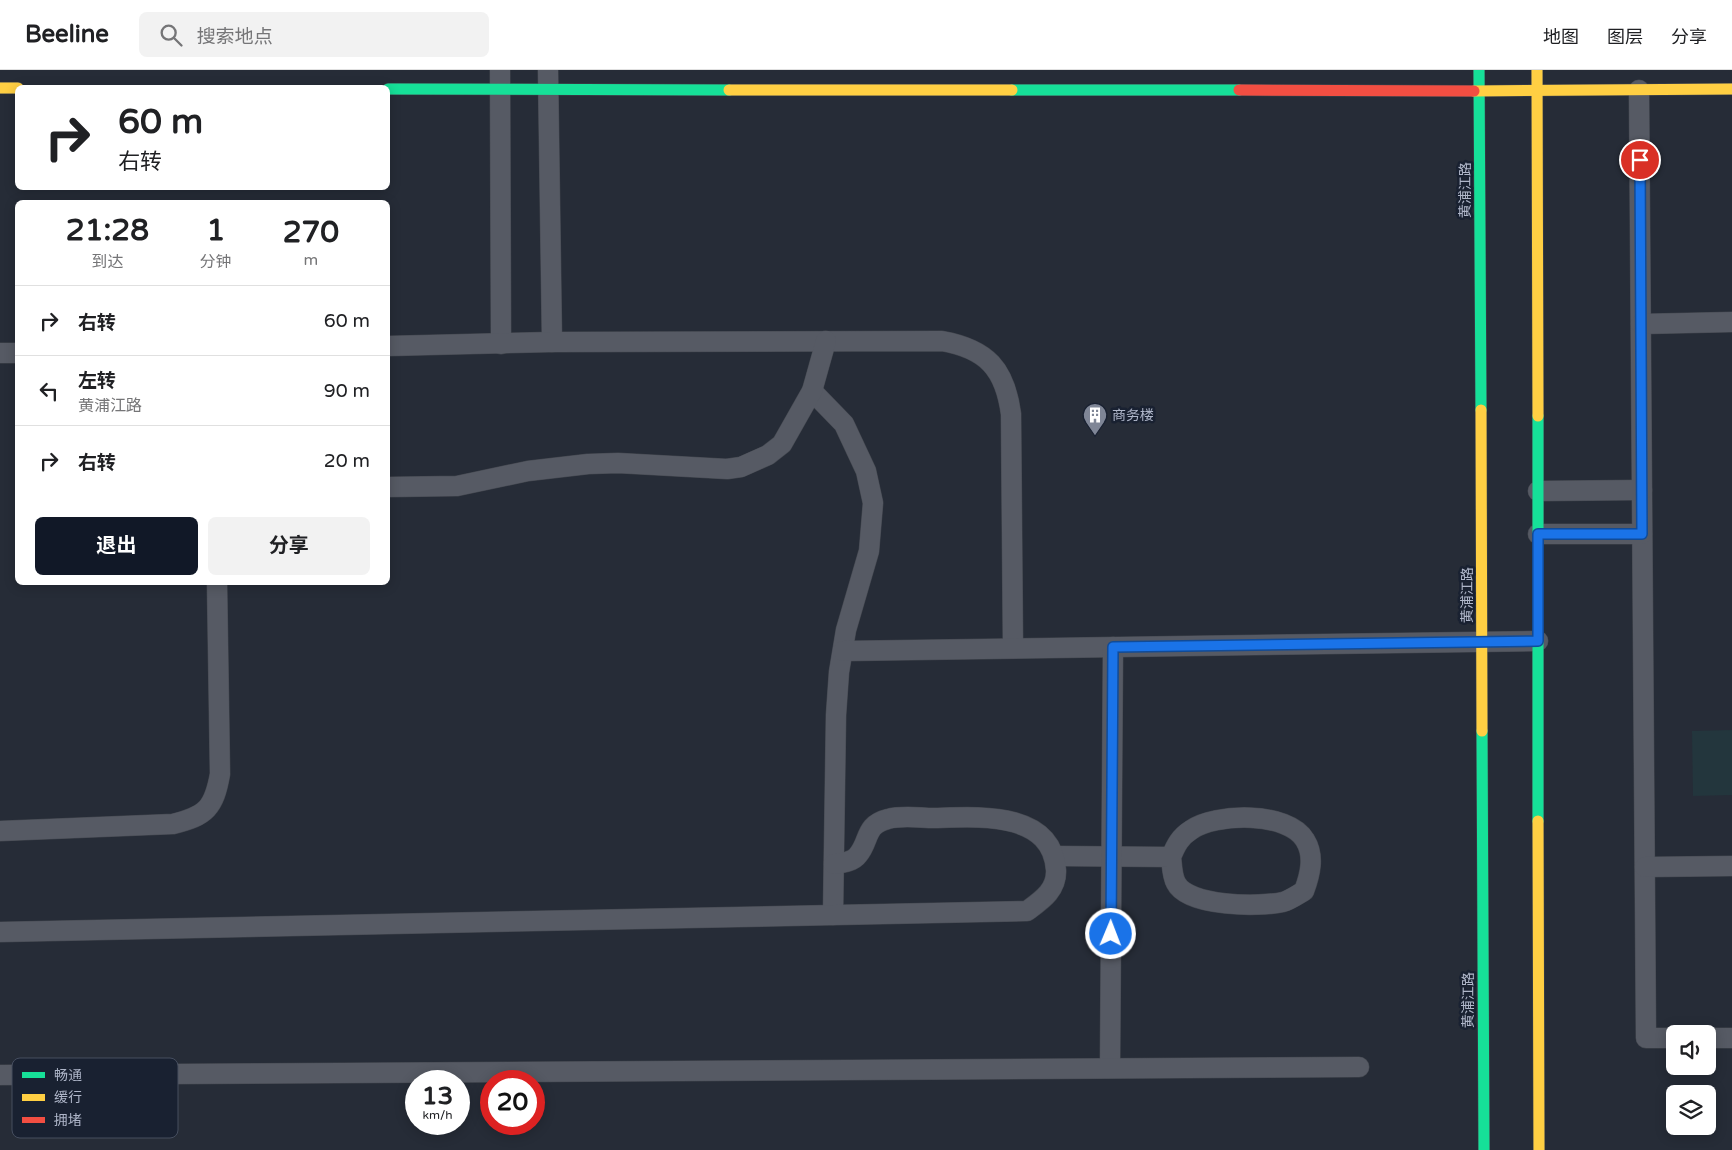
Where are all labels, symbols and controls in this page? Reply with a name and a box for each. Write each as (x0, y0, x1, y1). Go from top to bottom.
search box (139, 12, 489, 57)
text: Beeline (25, 20, 109, 49)
icon: search (157, 21, 185, 49)
text: 搜索地点 (197, 26, 273, 48)
text: 地图 (1543, 26, 1579, 48)
text: 图层 (1607, 26, 1643, 48)
text: 分享 (1671, 26, 1707, 48)
text: 60 m (118, 101, 203, 143)
icon: right (35, 105, 100, 170)
pin (1619, 139, 1661, 181)
icon: arrive (1626, 146, 1654, 174)
text: 右转 (118, 149, 162, 175)
street label: 黄浦江路 (1457, 162, 1474, 218)
text: 21:28 (66, 212, 149, 249)
text: 1 (206, 212, 225, 249)
text: 270 (283, 214, 339, 251)
text: m (304, 250, 318, 270)
text: 到达 (91, 252, 123, 272)
text: 分钟 (200, 252, 232, 272)
icon: right (35, 307, 63, 335)
text: 60 m (324, 310, 370, 332)
text: 右转 (78, 312, 116, 334)
text: 左转 (78, 370, 116, 392)
icon: left (35, 377, 63, 405)
text: 90 m (324, 380, 370, 402)
text: 黄浦江路 (78, 396, 142, 416)
building icon: 商务楼 (1082, 402, 1108, 436)
place label: 商务楼 (1112, 407, 1154, 424)
icon: right (35, 447, 63, 475)
text: 20 m (324, 450, 370, 472)
text: 右转 (78, 452, 116, 474)
button: 退出 (35, 517, 198, 575)
button: 分享 (208, 517, 370, 575)
street label: 黄浦江路 (1459, 567, 1476, 623)
position arrow (1084, 907, 1136, 959)
street label: 黄浦江路 (1460, 972, 1477, 1028)
map controls (1666, 1025, 1716, 1135)
button: sound (1666, 1025, 1716, 1075)
legend (12, 1058, 178, 1138)
text: 畅通 (54, 1067, 82, 1084)
speed limit sign: 20 (480, 1070, 545, 1135)
text: 13 (422, 1081, 453, 1111)
button: layers (1666, 1085, 1716, 1135)
text: 缓行 (54, 1089, 82, 1106)
text: km/h (422, 1108, 453, 1122)
text: 拥堵 (54, 1112, 82, 1129)

